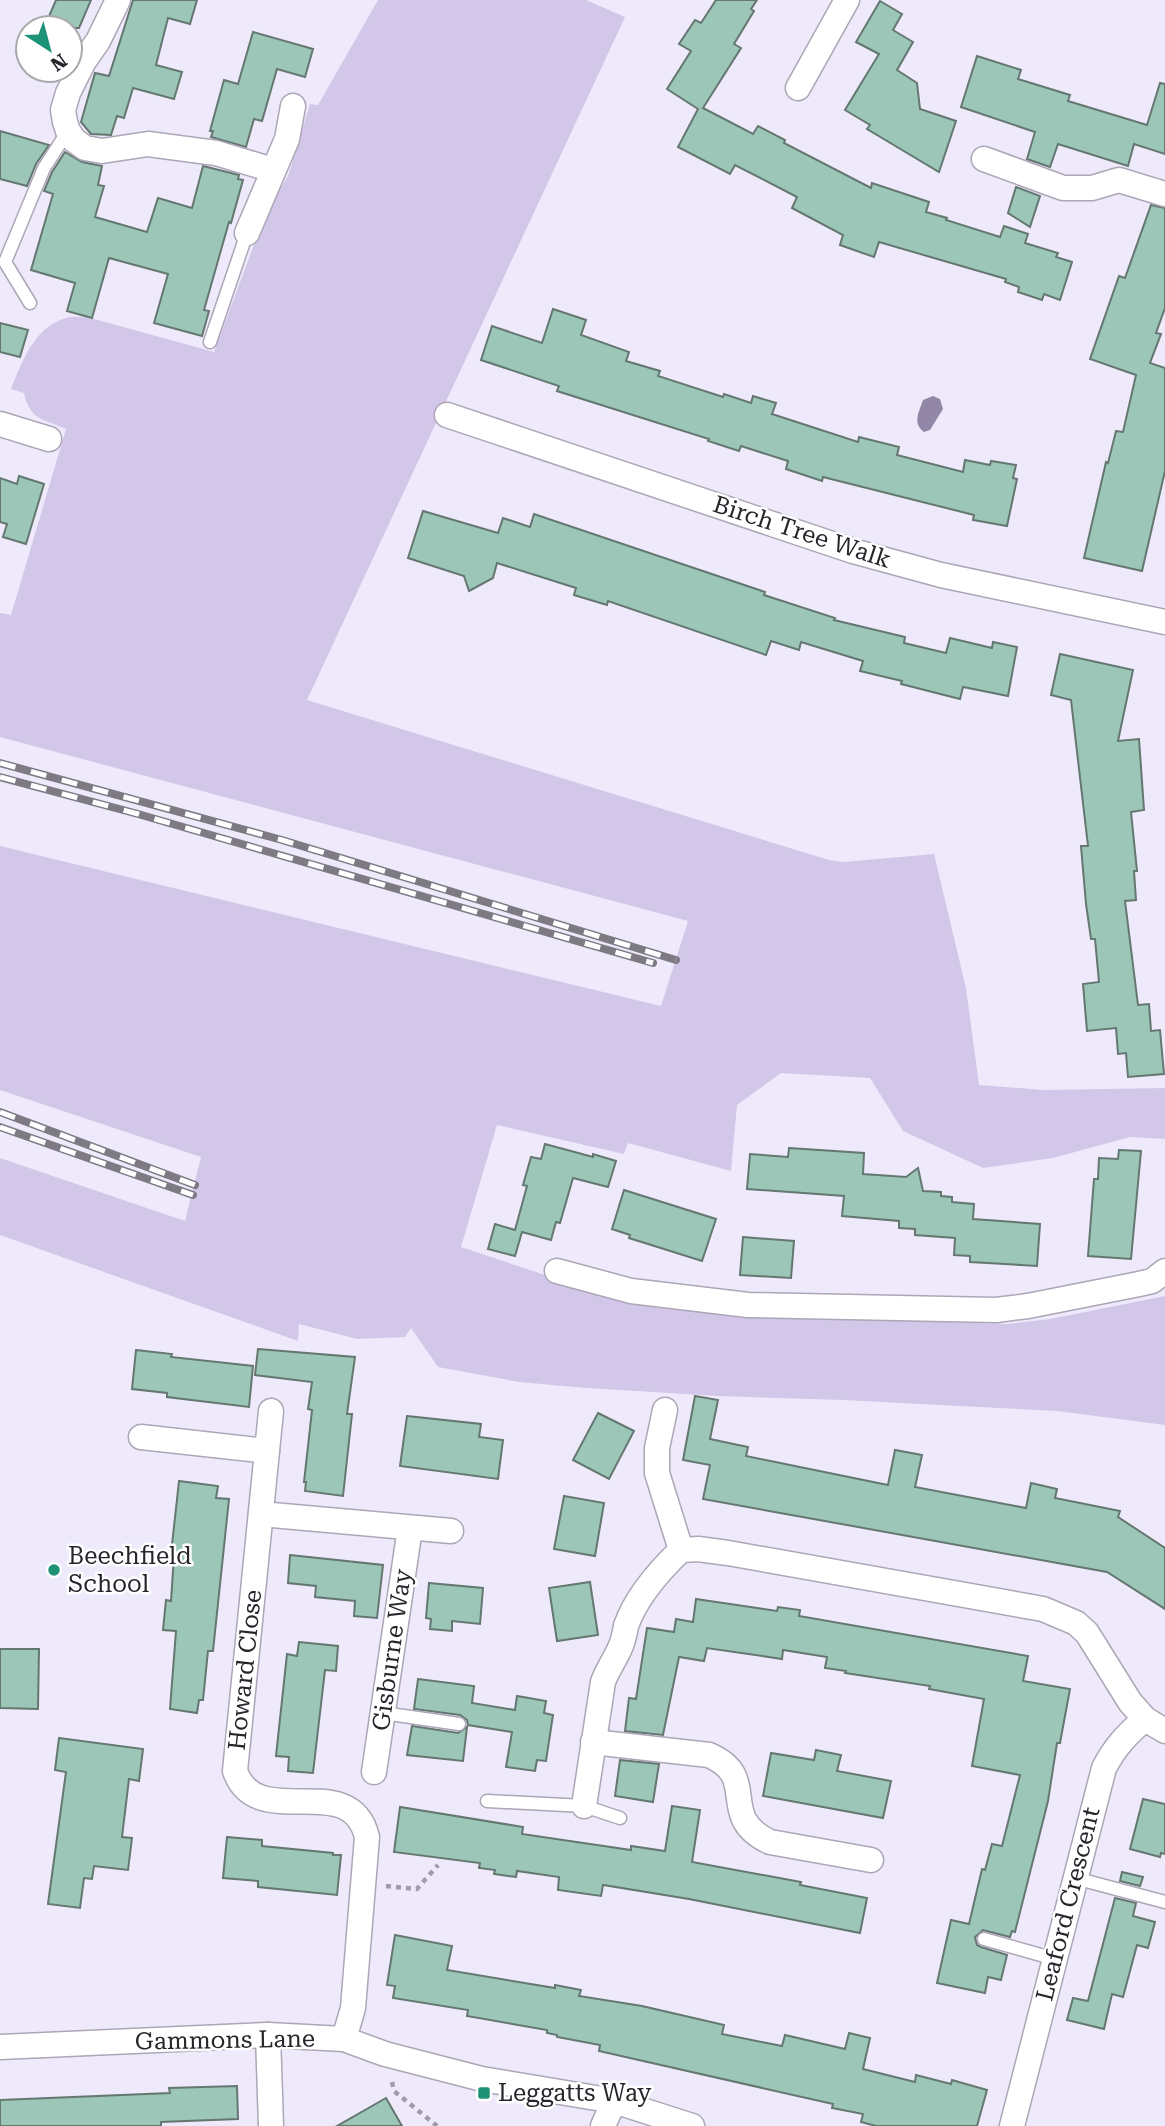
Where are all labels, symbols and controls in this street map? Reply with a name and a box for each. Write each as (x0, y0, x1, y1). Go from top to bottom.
north arrow (14, 14, 84, 84)
text: N (46, 49, 71, 76)
street label: Birch Tree Walk (710, 490, 894, 574)
place label: Beechfield School (68, 1542, 192, 1598)
marker: Beechfield School (46, 1562, 62, 1578)
street label: Gisburne Way (367, 1567, 417, 1733)
street label: Howard Close (223, 1588, 267, 1752)
street label: Leaford Crescent (1030, 1804, 1106, 2004)
street label: Gammons Lane (135, 2024, 315, 2056)
place label: Leggatts Way (498, 2079, 652, 2107)
marker: Leggatts Way (476, 2085, 492, 2101)

